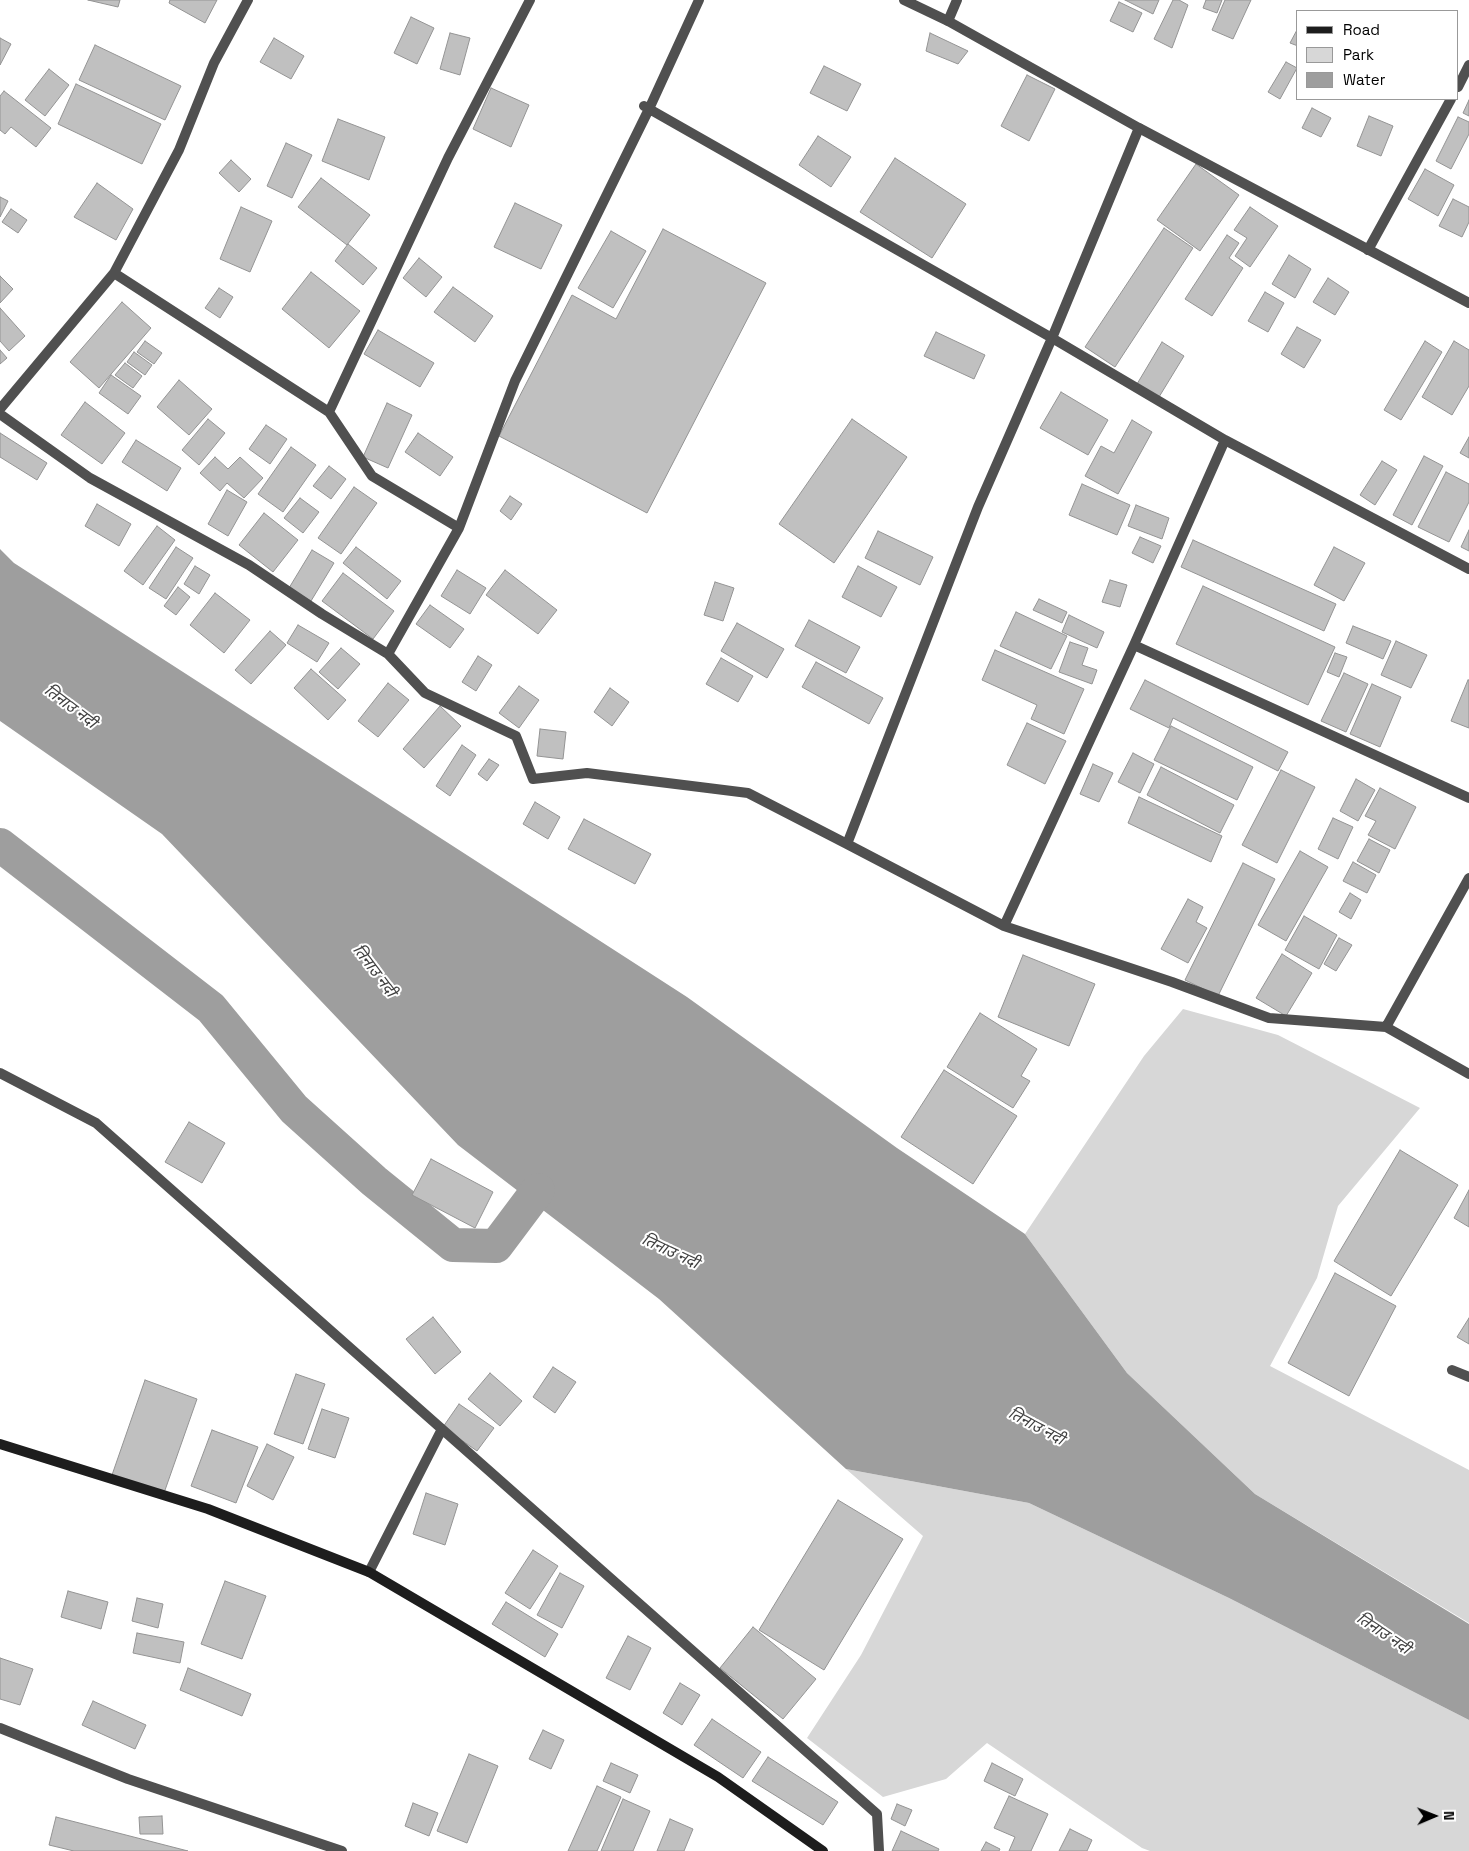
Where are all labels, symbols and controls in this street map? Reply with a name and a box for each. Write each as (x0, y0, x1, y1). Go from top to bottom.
legend (1296, 10, 1459, 100)
text: Road (1343, 20, 1380, 39)
text: Park (1343, 45, 1374, 64)
text: Water (1343, 70, 1385, 89)
water label: तिनाउ नदी (40, 681, 100, 733)
water label: तिनाउ नदी (348, 941, 400, 1001)
water label: तिनाउ नदी (638, 1230, 702, 1274)
water label: तिनाउ नदी (1005, 1404, 1067, 1450)
water label: तिनाउ नदी (1352, 1609, 1414, 1659)
north arrow (1409, 1791, 1459, 1841)
text: N (1440, 1811, 1458, 1821)

